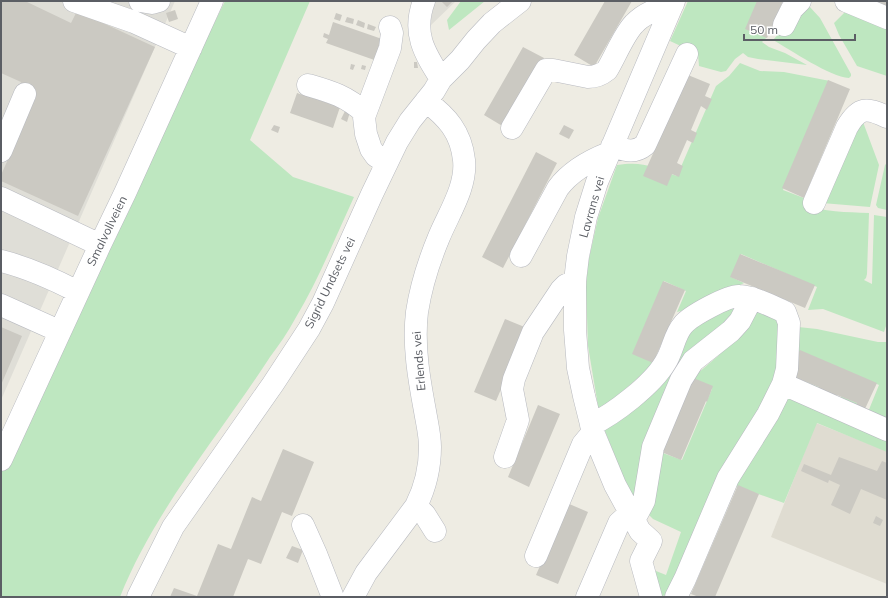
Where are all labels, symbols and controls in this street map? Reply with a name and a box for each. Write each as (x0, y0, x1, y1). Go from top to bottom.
scale bar (744, 16, 855, 42)
text: 50 m (750, 22, 778, 37)
street label: Lavrans vei (576, 174, 607, 239)
street label: Smalvollveien (83, 193, 130, 268)
street label: Sigrid Undsets vei (301, 235, 358, 331)
street label: Erlends vei (408, 330, 429, 391)

